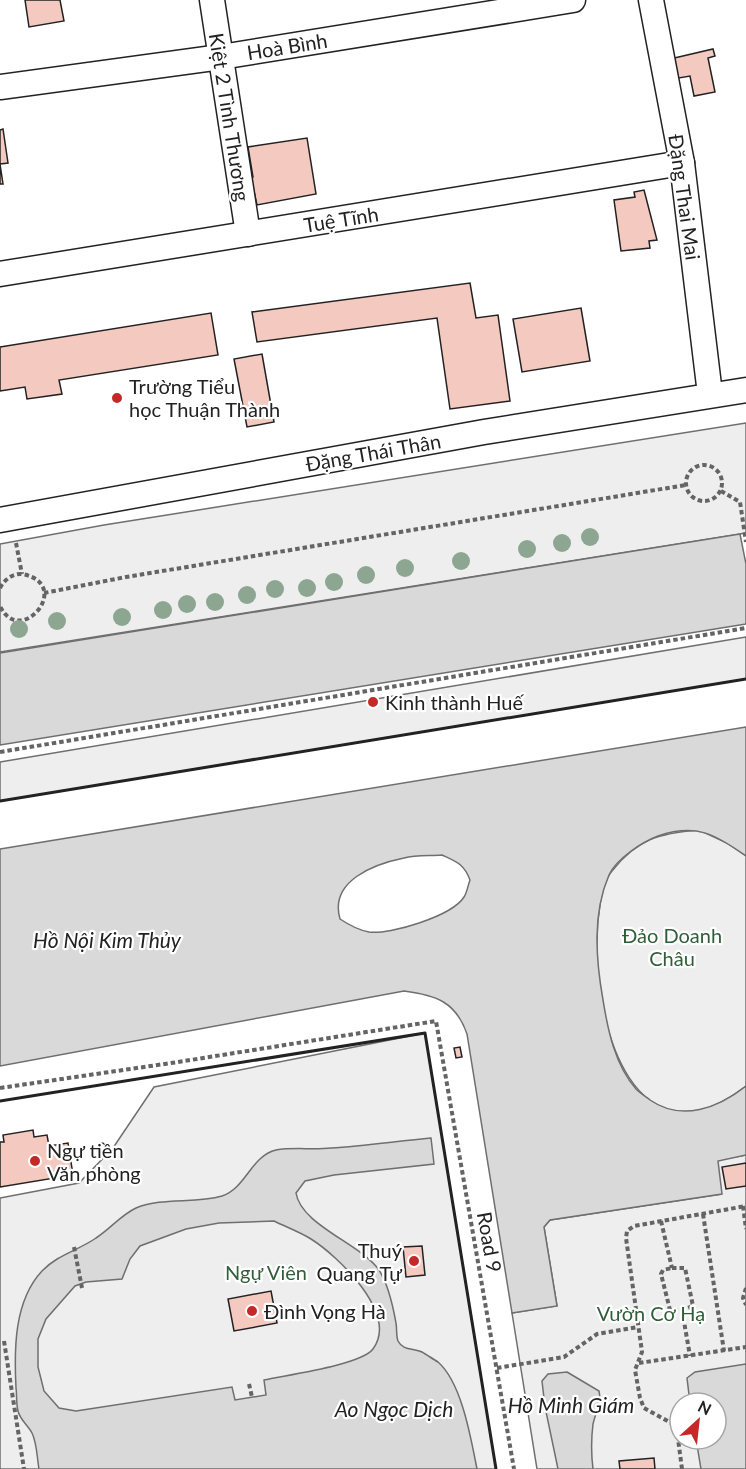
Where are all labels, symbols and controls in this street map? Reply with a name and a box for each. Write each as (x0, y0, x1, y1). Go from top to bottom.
street label: Hoà Bình (245, 28, 329, 64)
street label: Kiệt 2 Tình Thương (205, 31, 255, 203)
street label: Đặng Thai Mai (664, 133, 706, 261)
street label: Tuệ Tĩnh (302, 201, 380, 237)
place label: Trường Tiểu học Thuận Thành (129, 374, 280, 421)
marker: Trường Tiểu học Thuận Thành (110, 391, 124, 405)
street label: Đặng Thái Thân (303, 428, 443, 476)
place label: Kinh thành Huế (385, 690, 524, 714)
marker: Kinh thành Huế (366, 695, 380, 709)
park label: Đảo Doanh Châu (622, 923, 722, 970)
water label: Hồ Nội Kim Thủy (33, 927, 182, 952)
place label: Ngự tiền Văn phòng (47, 1138, 141, 1185)
marker: Ngự tiền Văn phòng (28, 1154, 42, 1168)
street label: Road 9 (473, 1210, 507, 1274)
place label: Thuý Quang Tự (317, 1238, 403, 1285)
marker: Thuý Quang Tự (407, 1254, 421, 1268)
park label: Ngự Viên (225, 1260, 307, 1284)
place label: Đình Vọng Hà (264, 1299, 386, 1323)
park label: Vườn Cơ Hạ (597, 1301, 705, 1325)
marker: Đình Vọng Hà (245, 1304, 259, 1318)
north arrow (668, 1391, 728, 1451)
water label: Hồ Minh Giám (508, 1392, 634, 1417)
water label: Ao Ngọc Dịch (334, 1396, 453, 1421)
text: N (695, 1396, 715, 1418)

